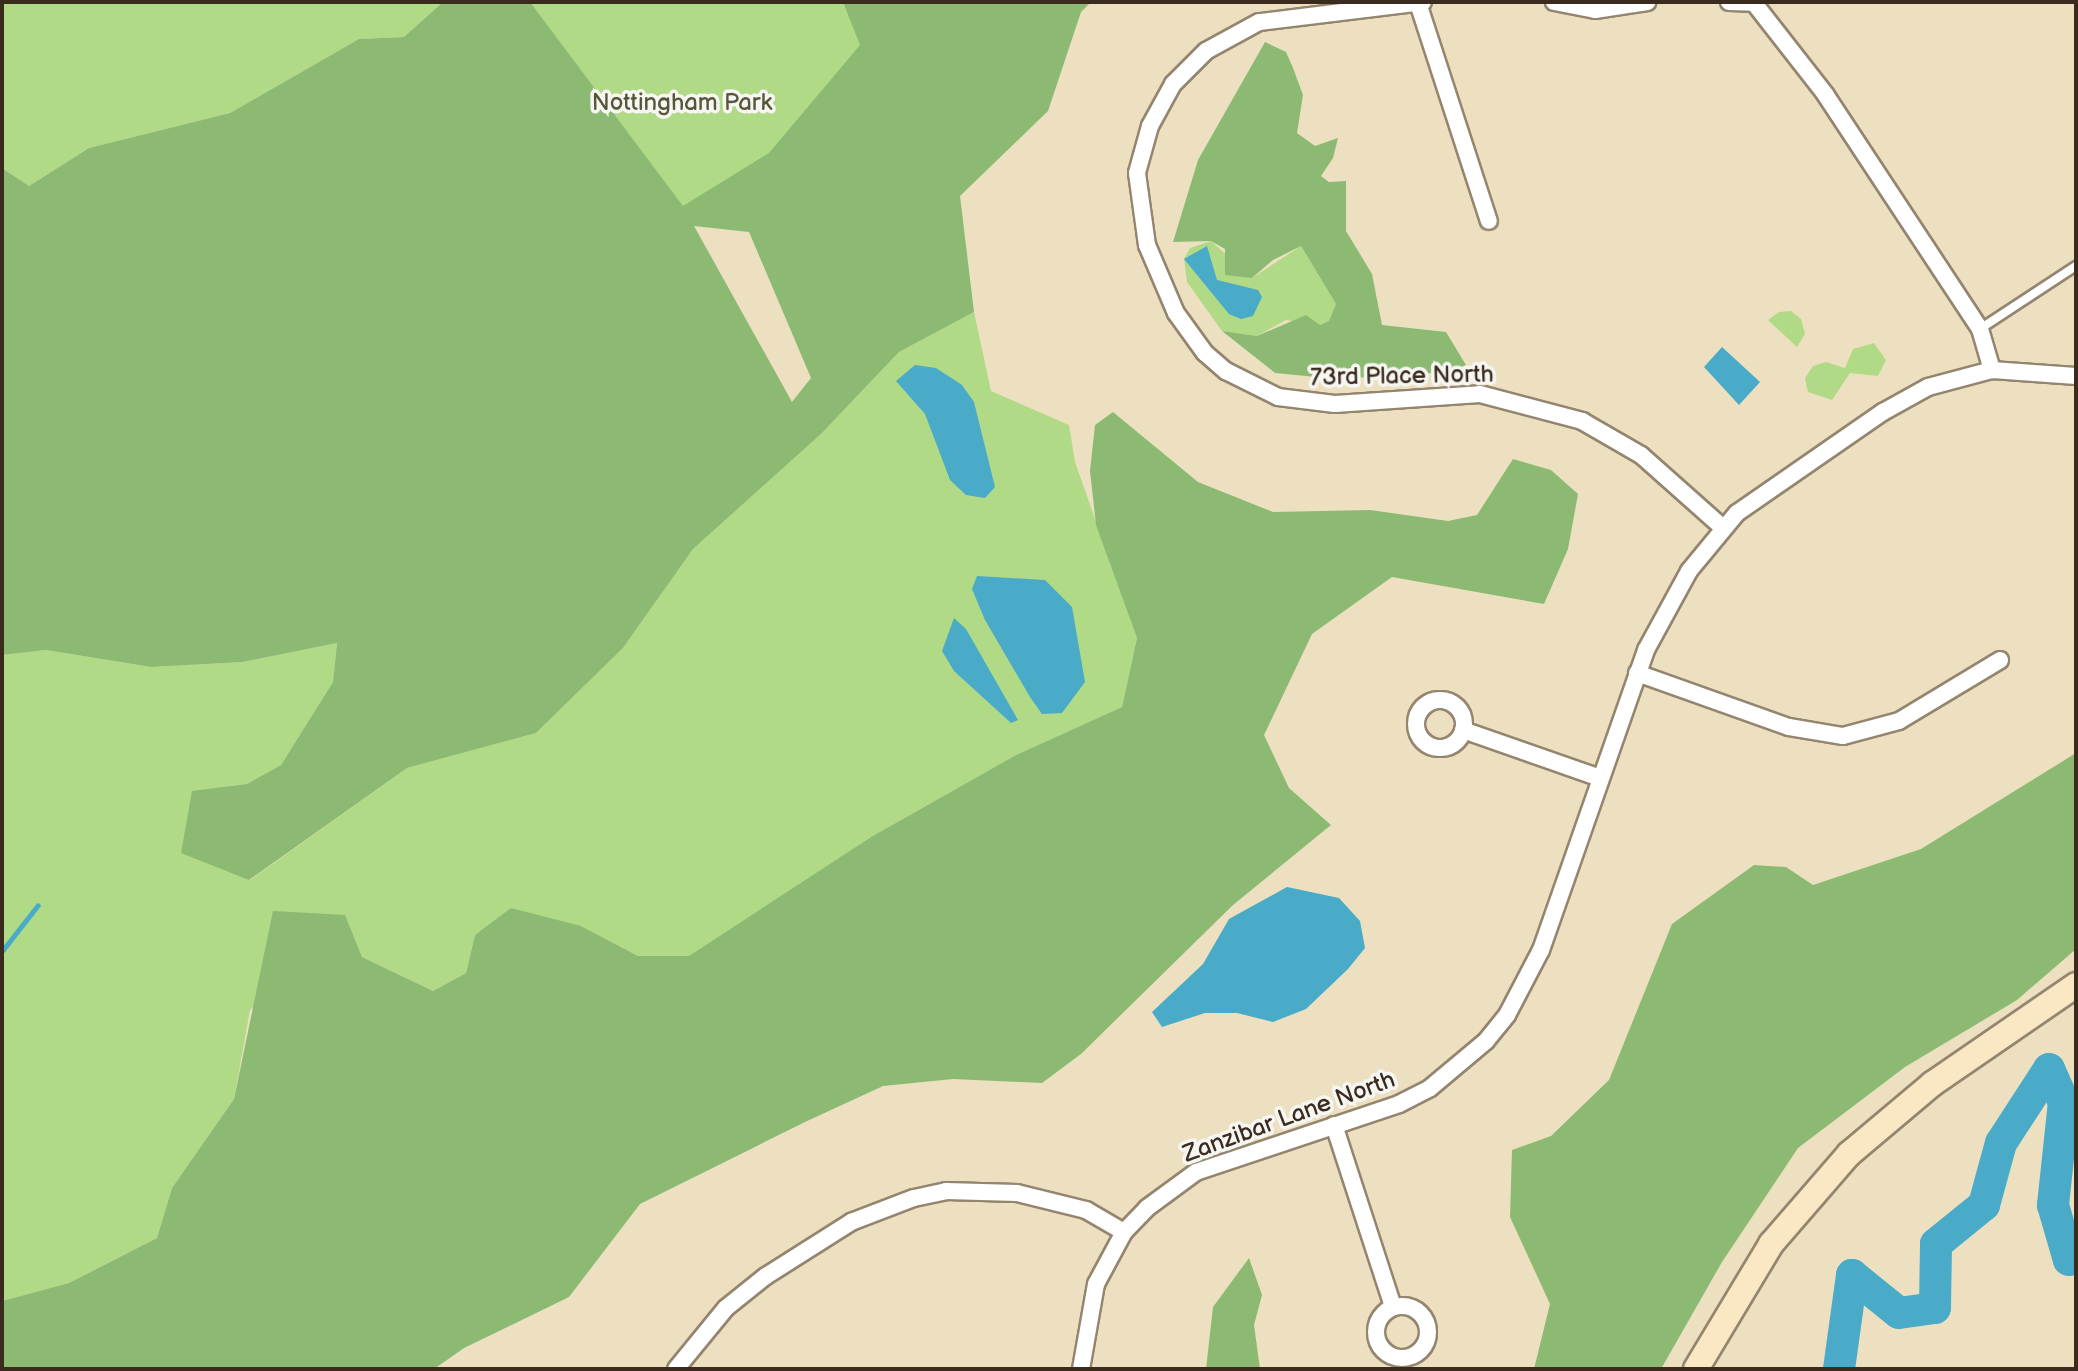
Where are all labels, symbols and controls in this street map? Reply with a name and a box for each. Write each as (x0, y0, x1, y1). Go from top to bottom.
park label: Nottingham Park (592, 89, 772, 117)
street label: 73rd Place North (1310, 360, 1494, 392)
street label: Zanzibar Lane North (1179, 1065, 1399, 1169)

